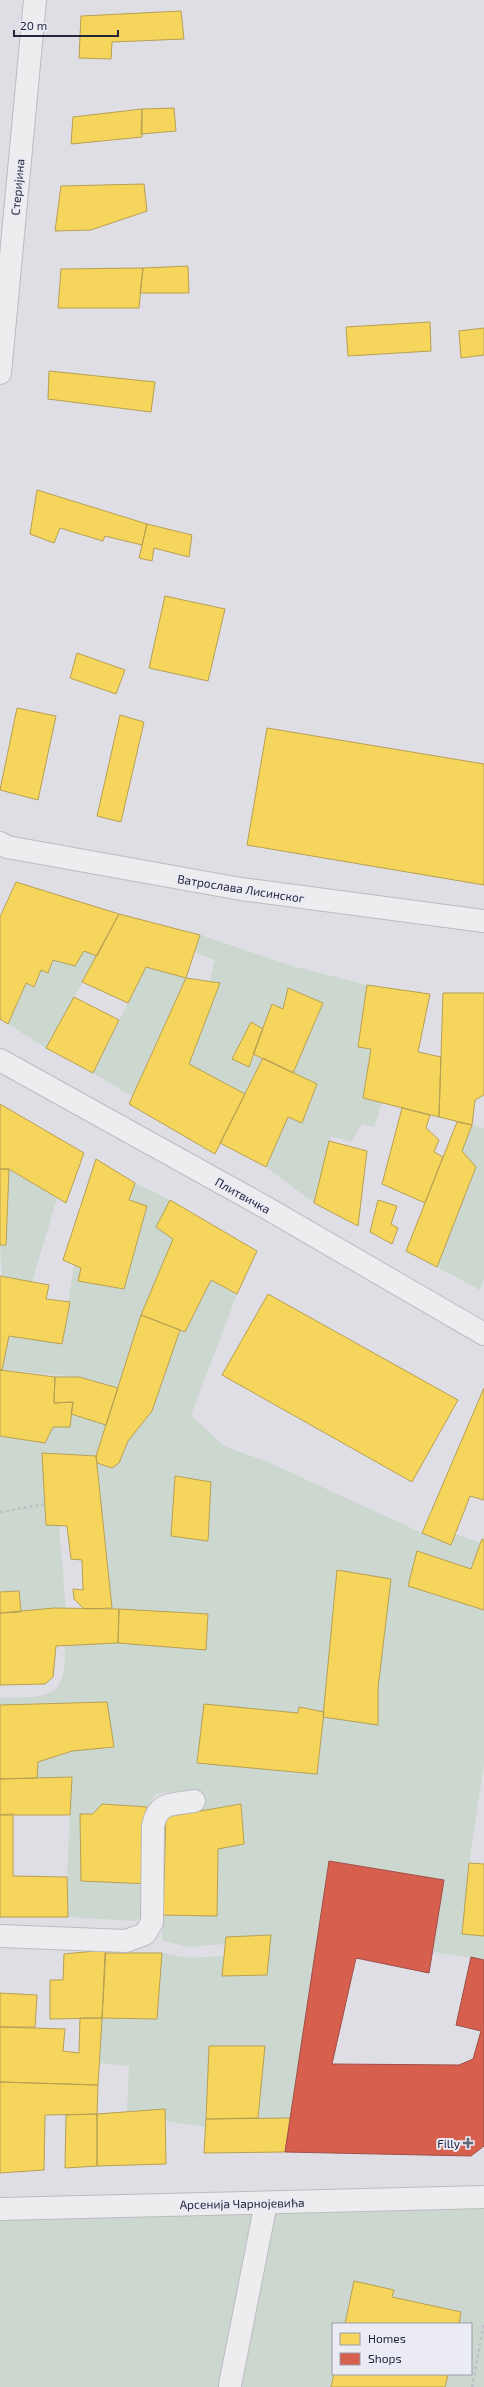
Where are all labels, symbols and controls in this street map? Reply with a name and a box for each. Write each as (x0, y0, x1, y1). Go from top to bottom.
scale bar (14, 12, 118, 38)
text: 20 m (20, 18, 47, 32)
street label: Стеријина (8, 158, 27, 216)
street label: Ватрослава Лисинског (176, 871, 306, 905)
street label: Плитвичка (213, 1174, 273, 1216)
place label: Filly (437, 2136, 461, 2150)
marker: Filly (463, 2138, 473, 2148)
street label: Арсенија Чарнојевића (179, 2195, 305, 2212)
legend (332, 2323, 472, 2375)
text: Homes (368, 2331, 406, 2345)
text: Shops (368, 2351, 402, 2365)

